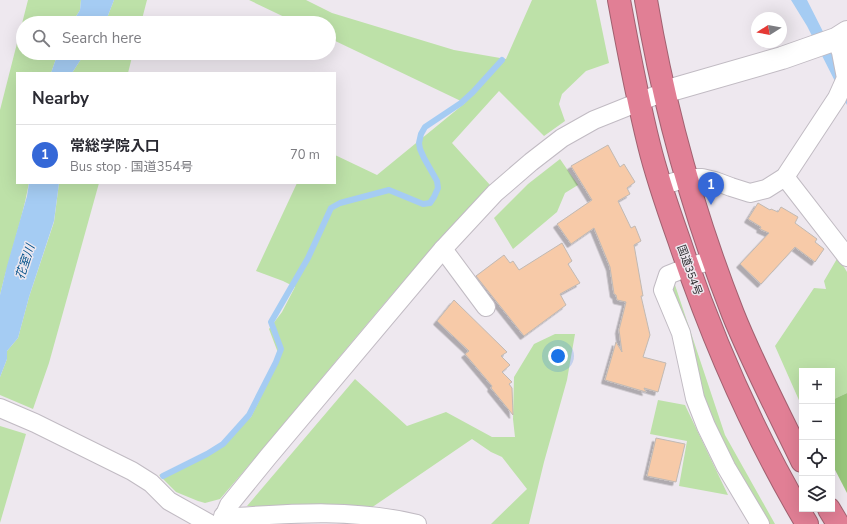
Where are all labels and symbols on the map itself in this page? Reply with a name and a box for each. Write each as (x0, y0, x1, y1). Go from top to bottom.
north arrow (751, 12, 787, 48)
pin: 1 (698, 172, 724, 205)
water label: 花室川 (12, 241, 39, 282)
street label: 国道354号 (673, 243, 706, 298)
your location (548, 346, 568, 366)

